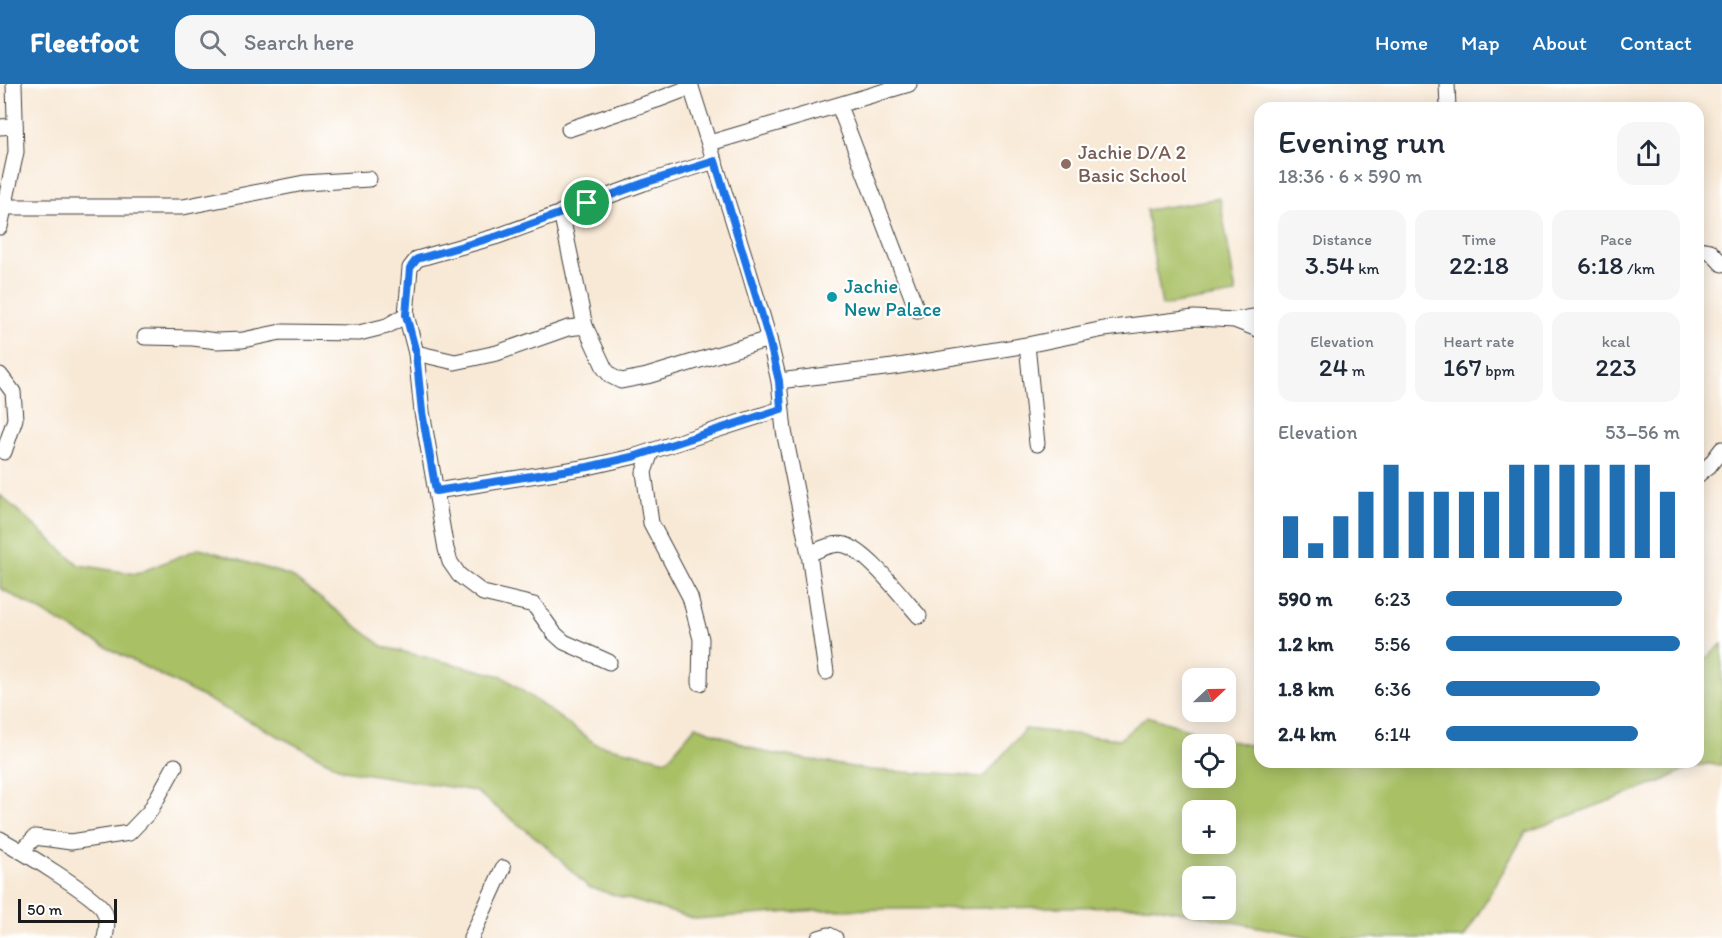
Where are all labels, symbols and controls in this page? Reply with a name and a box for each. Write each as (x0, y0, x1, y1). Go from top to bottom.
search box (175, 15, 595, 69)
text: Fleetfoot (30, 25, 139, 59)
icon: search (196, 26, 229, 59)
text: Search here (244, 29, 354, 56)
text: Home (1375, 30, 1428, 55)
text: Map (1461, 30, 1500, 55)
text: About (1533, 30, 1587, 55)
text: Contact (1620, 30, 1692, 55)
text: Evening run (1278, 122, 1445, 161)
button: share (1617, 122, 1680, 185)
place label: Jachie D/A 2 Basic School (1078, 140, 1187, 187)
marker: Jachie D/A 2 Basic School (1059, 157, 1073, 171)
text: 18:36 · 6 × 590 m (1278, 164, 1422, 188)
pin (561, 177, 612, 228)
icon: arrive (570, 186, 603, 219)
text: Distance (1312, 230, 1372, 249)
text: Time (1462, 230, 1496, 249)
text: Pace (1600, 230, 1632, 249)
text: 3.54 (1305, 249, 1355, 281)
text: 22:18 (1449, 249, 1509, 281)
text: 6:18 (1577, 249, 1623, 281)
text: km (1355, 259, 1379, 278)
text: /km (1623, 259, 1655, 278)
place label: Jachie New Palace (844, 274, 941, 321)
marker: Jachie New Palace (825, 290, 839, 304)
text: Elevation (1310, 332, 1374, 351)
text: Heart rate (1444, 332, 1514, 351)
text: kcal (1602, 332, 1630, 351)
text: 24 (1319, 351, 1348, 383)
text: 167 (1443, 351, 1482, 383)
text: 223 (1595, 351, 1637, 383)
text: m (1348, 361, 1365, 380)
text: bpm (1482, 361, 1515, 380)
text: Elevation (1278, 420, 1357, 444)
text: 53–56 m (1605, 420, 1680, 444)
text: 590 m (1278, 587, 1333, 611)
text: 6:23 (1374, 587, 1411, 611)
text: 1.2 km (1278, 632, 1334, 656)
text: 5:56 (1374, 632, 1410, 656)
north arrow (1182, 668, 1236, 722)
map controls (1182, 668, 1236, 920)
text: 1.8 km (1278, 677, 1334, 701)
text: 6:36 (1374, 677, 1411, 701)
text: 2.4 km (1278, 722, 1336, 746)
text: 6:14 (1374, 722, 1411, 746)
button: locate (1182, 734, 1236, 788)
button: + (1182, 800, 1236, 854)
button: − (1182, 866, 1236, 920)
scale bar (18, 896, 117, 924)
text: 50 m (27, 900, 62, 919)

